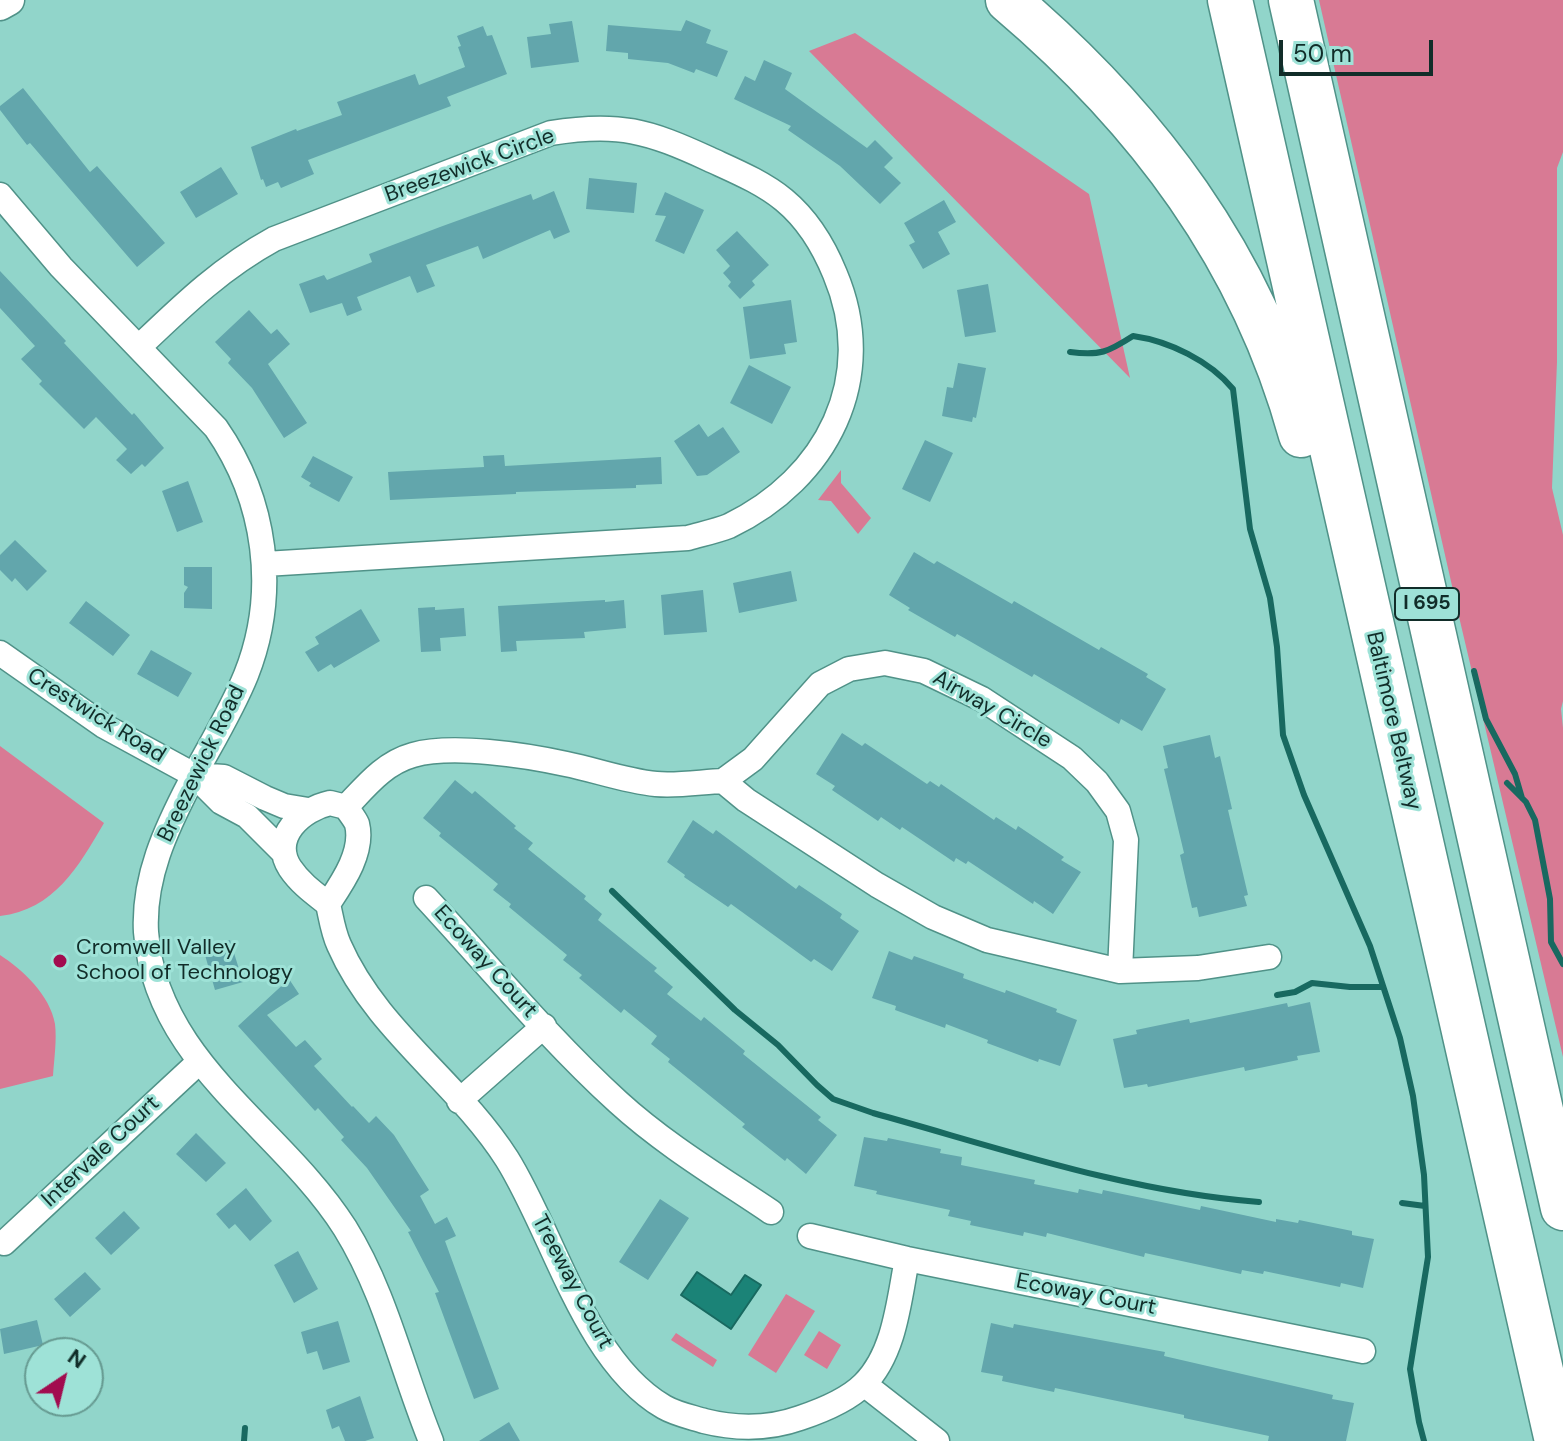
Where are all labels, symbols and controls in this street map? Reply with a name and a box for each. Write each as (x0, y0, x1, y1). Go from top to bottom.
scale bar (1283, 24, 1437, 74)
text: 50 m (1293, 38, 1352, 69)
street label: Breezewick Circle (382, 123, 558, 209)
road number: I 695 (1395, 588, 1459, 620)
street label: Baltimore Beltway (1360, 629, 1426, 813)
street label: Crestwick Road (22, 663, 170, 769)
street label: Airway Circle (928, 665, 1056, 755)
street label: Breezewick Road (153, 681, 251, 847)
street label: Ecoway Court (428, 900, 542, 1024)
place label: Cromwell Valley School of Technology (76, 935, 293, 986)
marker: Cromwell Valley School of Technology (51, 952, 69, 970)
street label: Intervale Court (37, 1091, 165, 1213)
street label: Treeway Court (526, 1211, 618, 1353)
street label: Ecoway Court (1014, 1269, 1158, 1321)
north arrow (24, 1337, 104, 1417)
text: N (62, 1342, 92, 1375)

